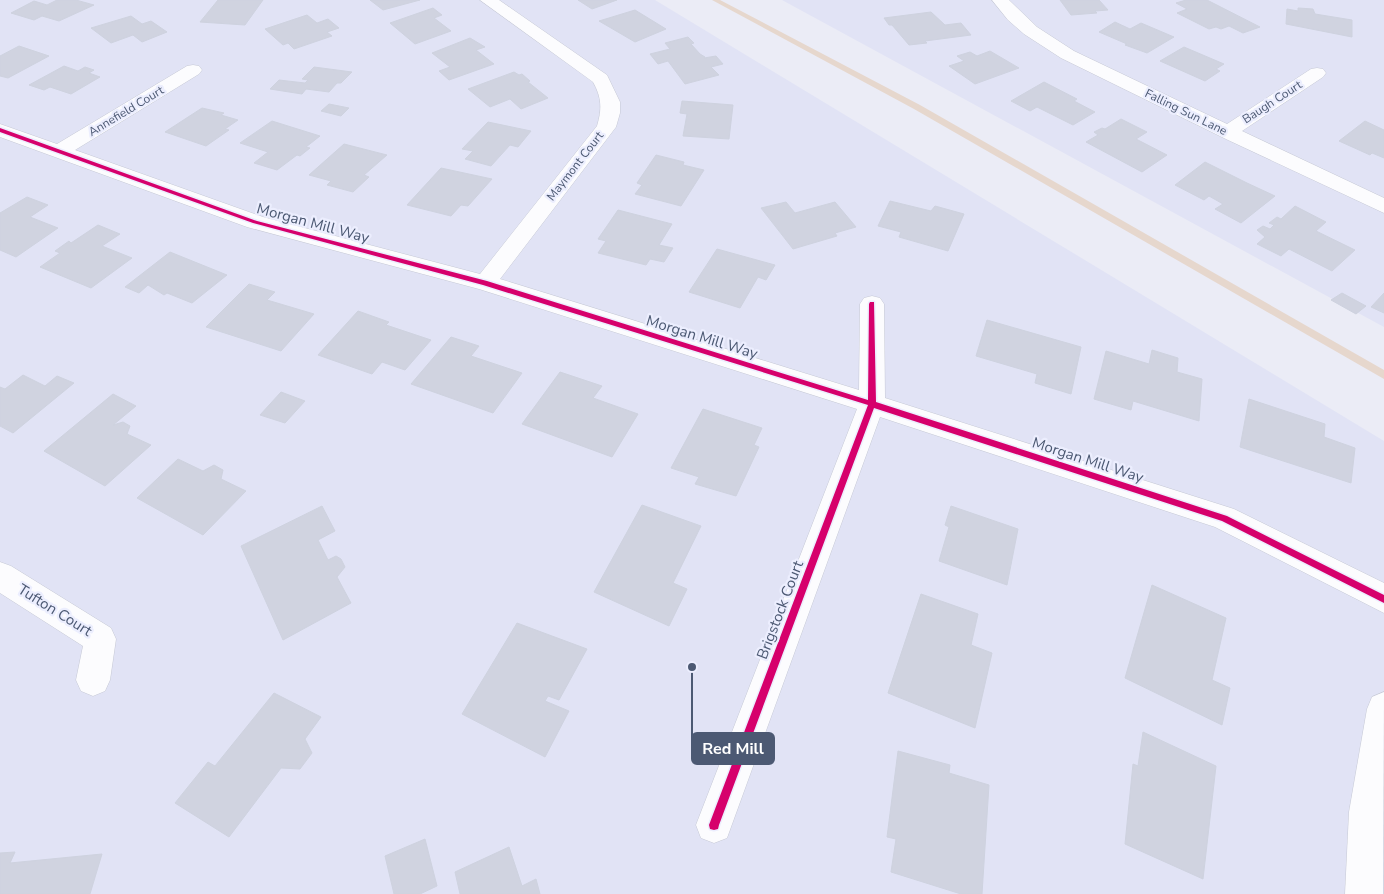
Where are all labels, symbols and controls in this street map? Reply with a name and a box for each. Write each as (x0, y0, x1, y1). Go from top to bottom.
street label: Baugh Court (1239, 76, 1306, 127)
street label: Annefield Court (85, 82, 167, 140)
street label: Falling Sun Lane (1142, 85, 1230, 139)
street label: Maymont Court (543, 127, 608, 204)
street label: Morgan Mill Way (254, 198, 372, 248)
street label: Morgan Mill Way (644, 311, 761, 364)
street label: Morgan Mill Way (1030, 433, 1146, 487)
street label: Brigstock Court (752, 557, 808, 662)
street label: Tufton Court (14, 579, 97, 641)
callout: Red Mill (692, 733, 774, 764)
text: Red Mill (702, 738, 764, 760)

